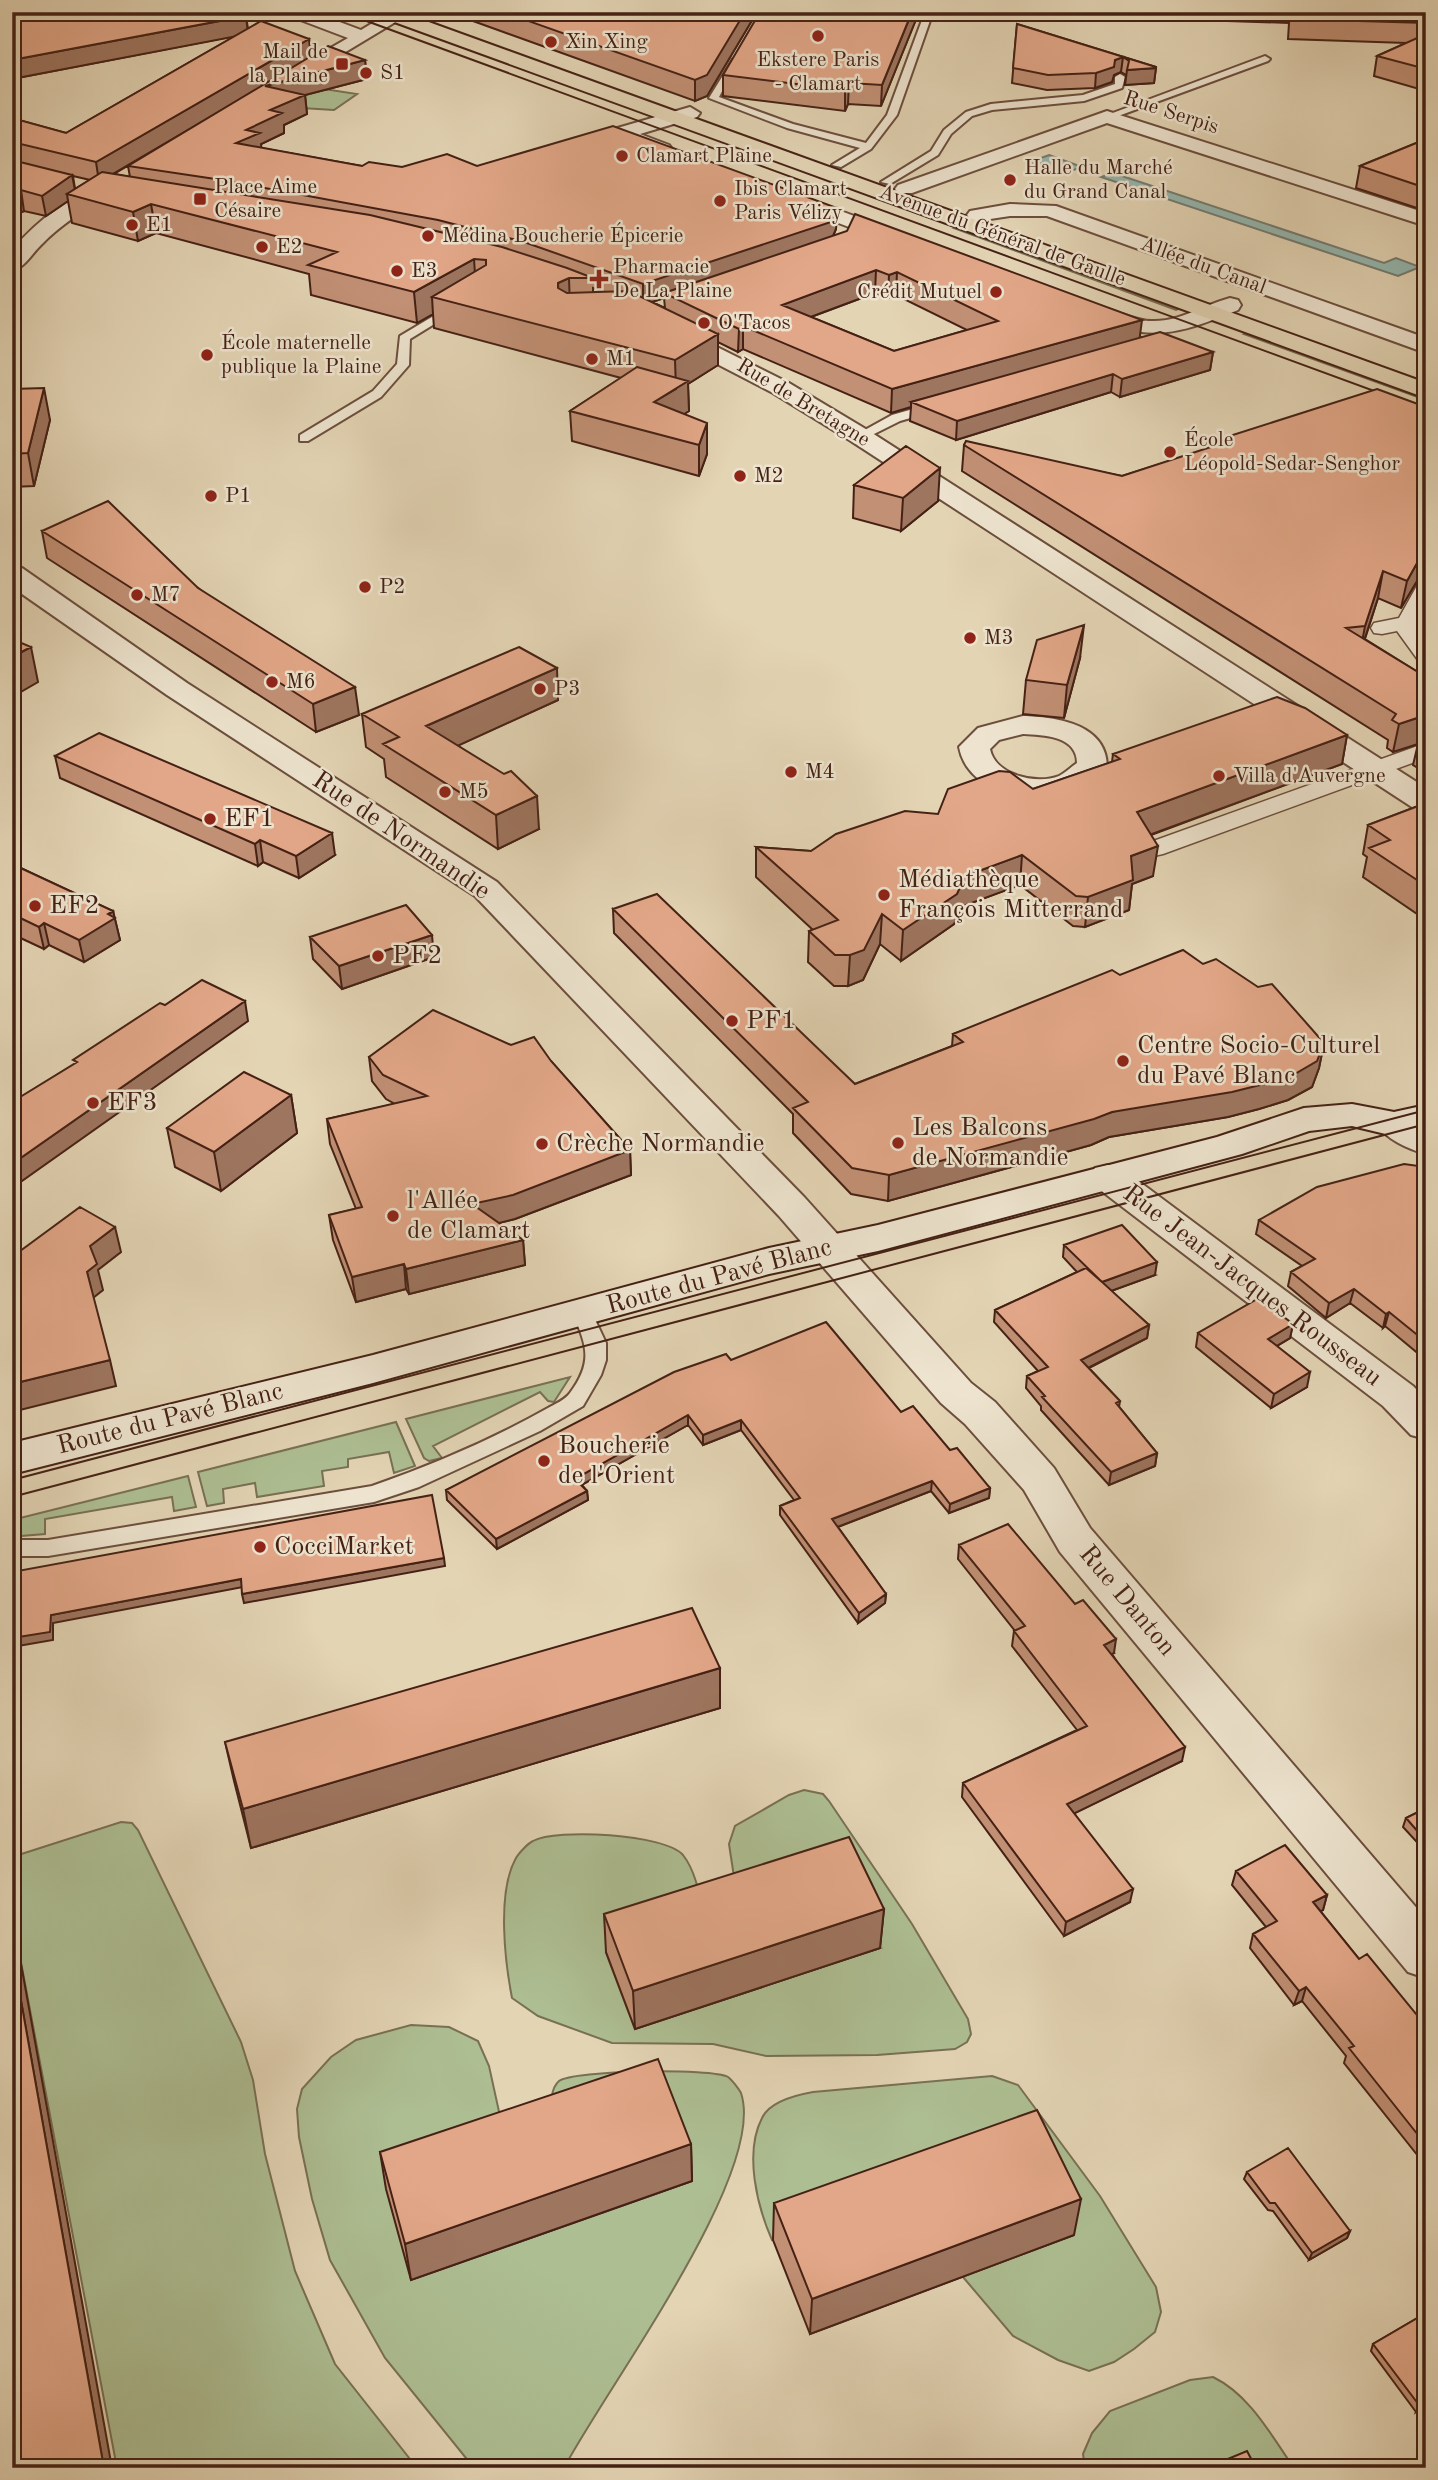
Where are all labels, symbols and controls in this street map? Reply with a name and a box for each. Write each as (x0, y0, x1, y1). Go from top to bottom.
marker: Ekstere Paris - Clamart (810, 28, 826, 44)
place label: Xin Xing (565, 32, 648, 53)
marker: Xin Xing (543, 34, 559, 50)
place label: Mail de la Plaine (249, 42, 328, 87)
place label: Ekstere Paris - Clamart (757, 50, 879, 95)
marker: Mail de la Plaine (334, 56, 350, 72)
place label: S1 (380, 63, 405, 84)
marker: S1 (358, 65, 374, 81)
street label: Rue Serpis (1121, 88, 1221, 138)
place label: Clamart Plaine (636, 146, 772, 167)
marker: Clamart Plaine (614, 148, 630, 164)
place label: Halle du Marché du Grand Canal (1024, 158, 1173, 203)
marker: Halle du Marché du Grand Canal (1002, 172, 1018, 188)
place label: Place Aime Césaire (214, 177, 317, 222)
place label: Ibis Clamart Paris Vélizy (734, 179, 847, 224)
street label: Avenue du Général de Gaulle (876, 181, 1128, 291)
marker: Place Aime Césaire (192, 191, 208, 207)
marker: Ibis Clamart Paris Vélizy (712, 193, 728, 209)
place label: E1 (146, 215, 173, 236)
marker: E1 (124, 217, 140, 233)
place label: Médina Boucherie Épicerie (442, 222, 683, 247)
marker: Médina Boucherie Épicerie (420, 228, 436, 244)
street label: Allée du Canal (1137, 233, 1269, 299)
place label: E2 (276, 237, 303, 258)
marker: E2 (254, 239, 270, 255)
place label: Pharmacie De La Plaine (613, 257, 732, 302)
place label: E3 (411, 261, 438, 282)
marker: E3 (389, 263, 405, 279)
marker: Pharmacie De La Plaine (591, 271, 607, 287)
place label: Crédit Mutuel (857, 282, 982, 303)
marker: Crédit Mutuel (988, 284, 1004, 300)
place label: O'Tacos (718, 313, 791, 334)
marker: O'Tacos (696, 315, 712, 331)
place label: École maternelle publique la Plaine (221, 329, 381, 378)
marker: École maternelle publique la Plaine (199, 347, 215, 363)
place label: M1 (606, 349, 636, 370)
marker: M1 (584, 351, 600, 367)
street label: Rue de Bretagne (733, 355, 873, 451)
place label: École Léopold-Sedar-Senghor (1184, 426, 1400, 475)
marker: École Léopold-Sedar-Senghor (1162, 444, 1178, 460)
place label: M2 (754, 466, 784, 487)
marker: M2 (732, 468, 748, 484)
place label: P1 (225, 486, 251, 507)
marker: P1 (203, 488, 219, 504)
place label: P2 (379, 577, 405, 598)
marker: P2 (357, 579, 373, 595)
place label: M7 (151, 585, 181, 606)
marker: M7 (129, 587, 145, 603)
place label: M3 (984, 628, 1014, 649)
marker: M3 (962, 630, 978, 646)
place label: M6 (286, 672, 316, 693)
marker: M6 (264, 674, 280, 690)
place label: P3 (554, 679, 580, 700)
marker: P3 (532, 681, 548, 697)
place label: M4 (805, 762, 835, 783)
marker: M4 (783, 764, 799, 780)
place label: Villa d'Auvergne (1233, 766, 1386, 787)
street label: Rue de Normandie (307, 767, 495, 905)
marker: Villa d'Auvergne (1211, 768, 1227, 784)
place label: M5 (459, 782, 489, 803)
marker: M5 (437, 784, 453, 800)
place label: EF1 (224, 806, 275, 832)
marker: EF1 (202, 811, 218, 827)
place label: Médiathèque François Mitterrand (898, 867, 1124, 923)
marker: Médiathèque François Mitterrand (876, 887, 892, 903)
place label: EF2 (49, 893, 100, 919)
marker: EF2 (27, 898, 43, 914)
place label: PF2 (392, 943, 442, 969)
marker: PF2 (370, 948, 386, 964)
place label: PF1 (746, 1008, 796, 1034)
marker: PF1 (724, 1013, 740, 1029)
place label: Centre Socio-Culturel du Pavé Blanc (1137, 1033, 1380, 1089)
marker: Centre Socio-Culturel du Pavé Blanc (1115, 1053, 1131, 1069)
place label: EF3 (107, 1090, 158, 1116)
marker: EF3 (85, 1095, 101, 1111)
place label: Les Balcons de Normandie (912, 1115, 1068, 1171)
place label: Crèche Normandie (556, 1131, 764, 1157)
marker: Les Balcons de Normandie (890, 1135, 906, 1151)
marker: Crèche Normandie (534, 1136, 550, 1152)
street label: Rue Jean-Jacques Rousseau (1118, 1180, 1386, 1392)
place label: l'Allée de Clamart (407, 1188, 530, 1244)
marker: l'Allée de Clamart (385, 1208, 401, 1224)
street label: Route du Pavé Blanc (604, 1234, 834, 1320)
street label: Route du Pavé Blanc (54, 1378, 286, 1460)
place label: Boucherie de l'Orient (558, 1433, 675, 1489)
marker: Boucherie de l'Orient (536, 1453, 552, 1469)
place label: CocciMarket (274, 1534, 414, 1560)
marker: CocciMarket (252, 1539, 268, 1555)
street label: Rue Danton (1074, 1541, 1180, 1661)

